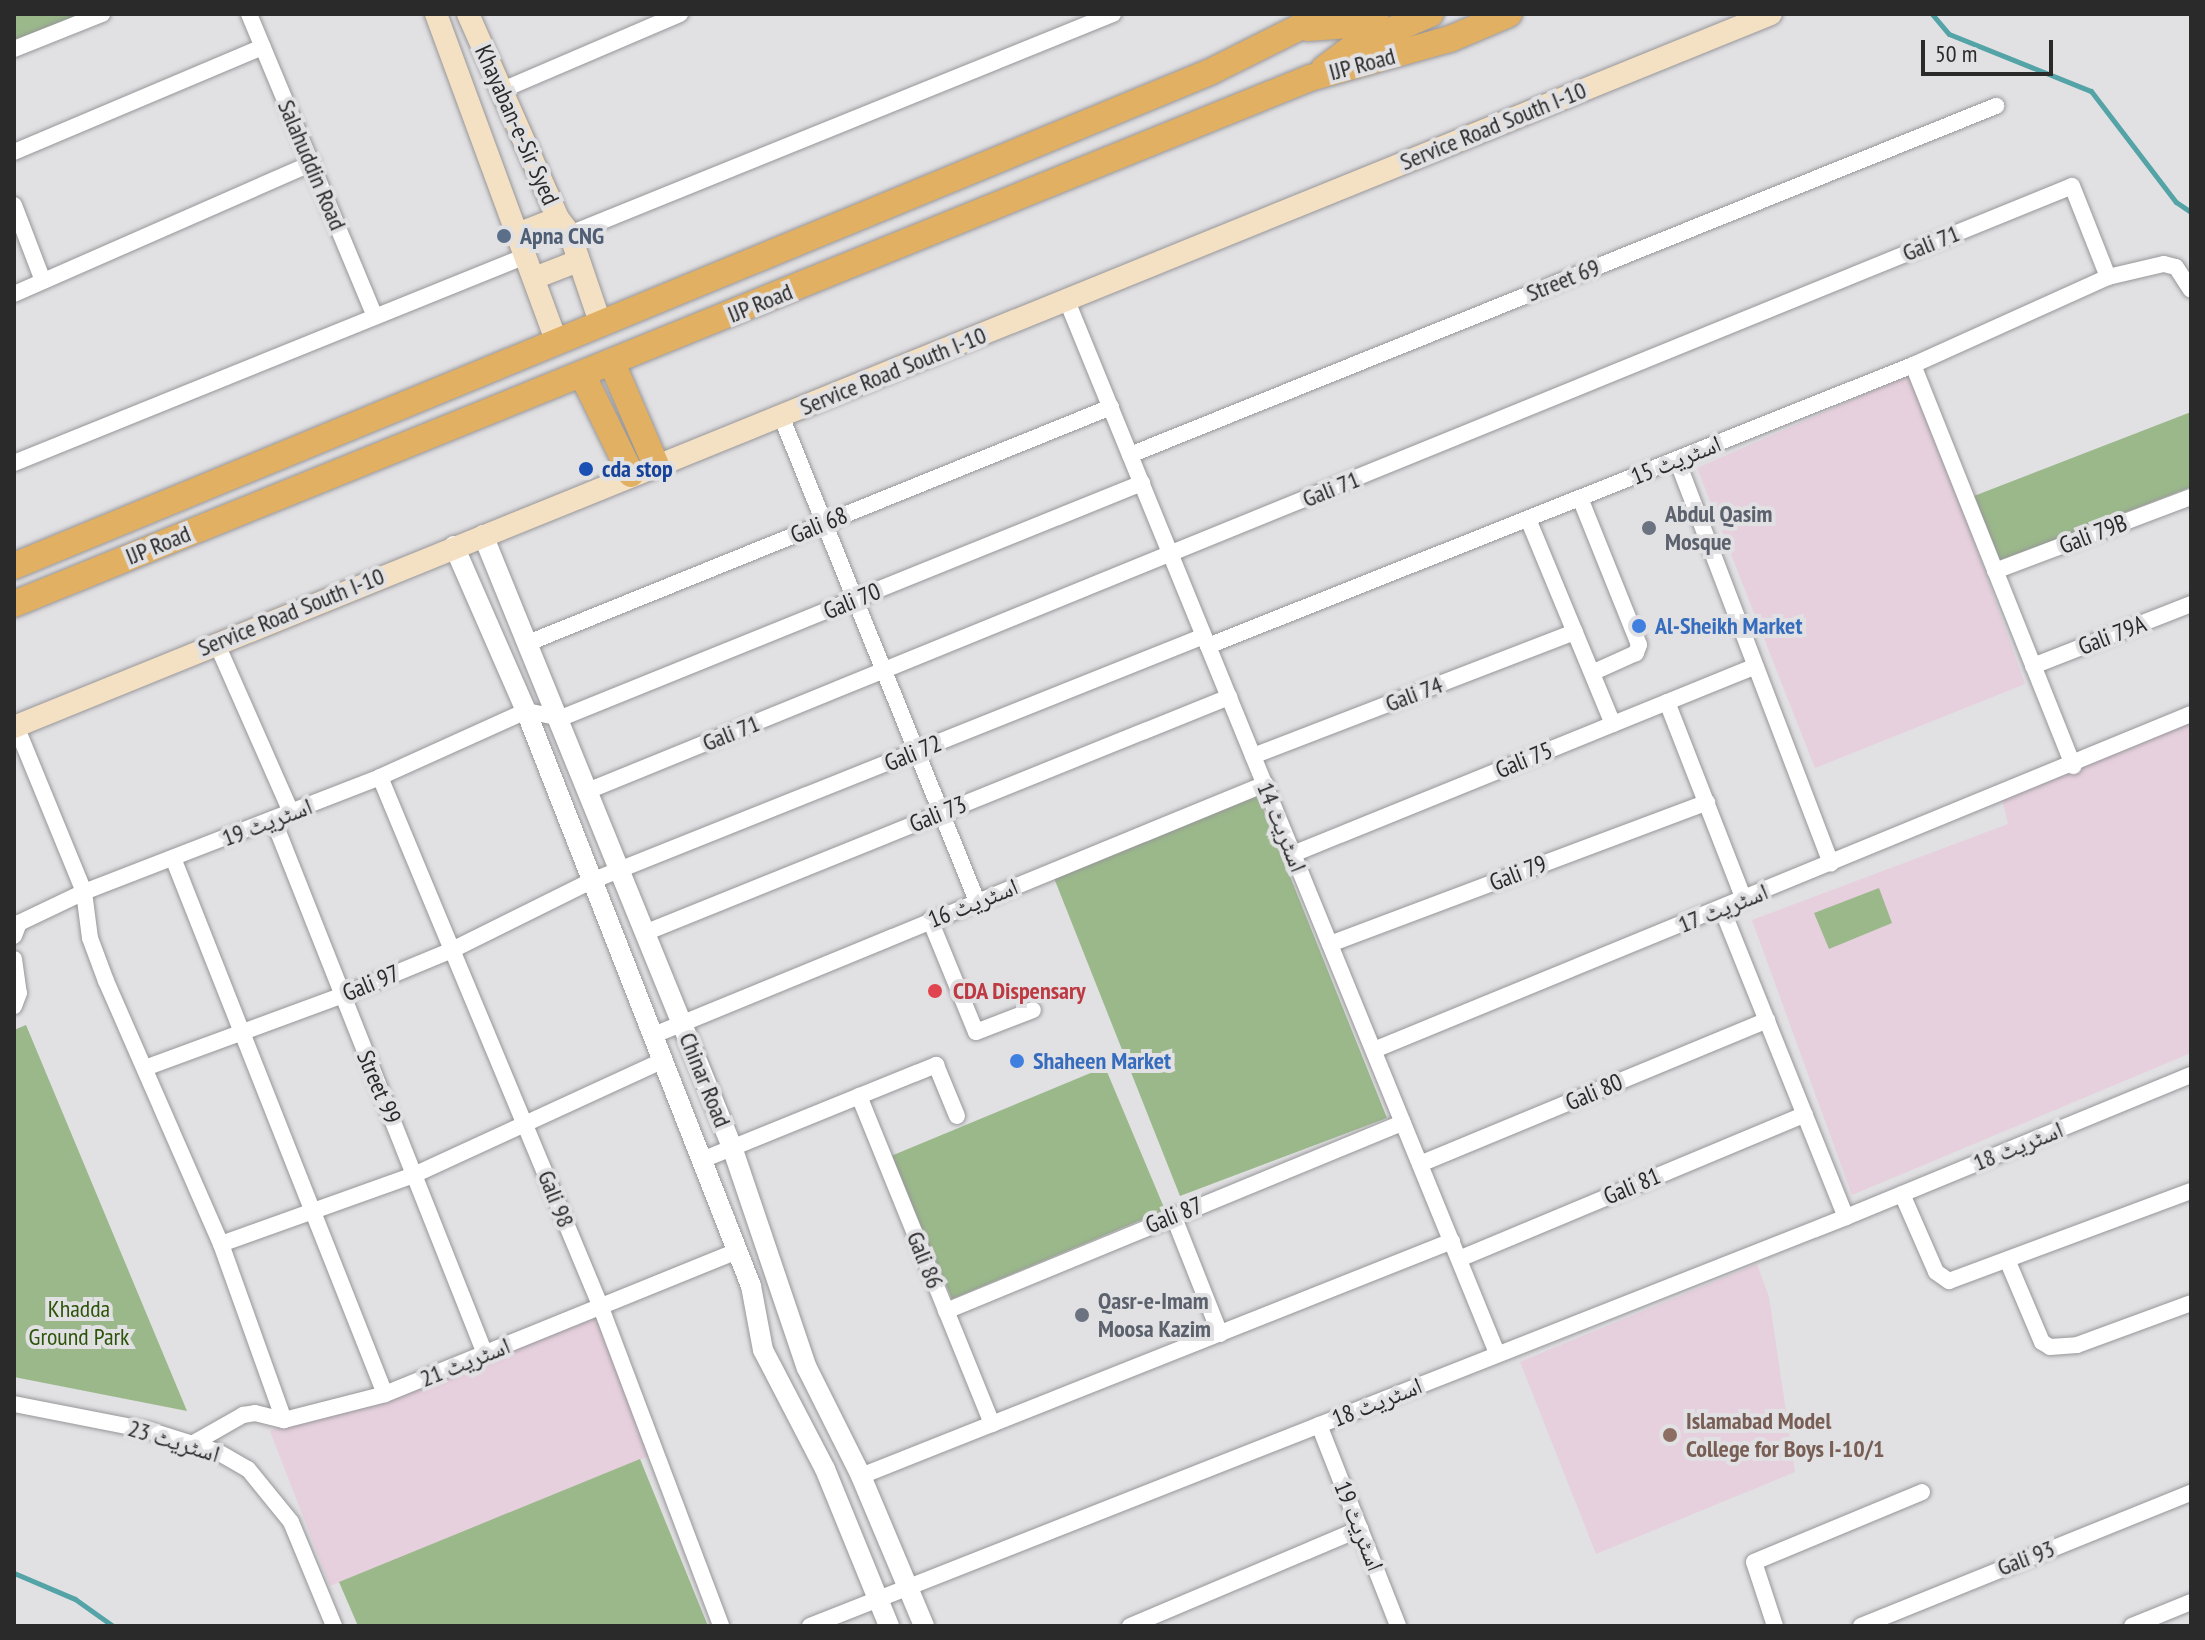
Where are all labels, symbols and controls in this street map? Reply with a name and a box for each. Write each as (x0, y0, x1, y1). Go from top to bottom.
scale bar (1925, 24, 2057, 74)
text: 50 m (1935, 38, 1977, 69)
street label: Khayaban-e-Sir Syed (469, 41, 565, 209)
street label: IJP Road (1325, 41, 1399, 87)
street label: Service Road South I-10 (1396, 76, 1590, 176)
street label: Salahuddin Road (272, 96, 352, 234)
street label: Gali 71 (1898, 219, 1964, 267)
place label: Apna CNG (520, 222, 604, 250)
marker: Apna CNG (495, 227, 513, 245)
street label: Street 69 (1522, 252, 1604, 308)
street label: IJP Road (723, 277, 797, 329)
street label: Service Road South I-10 (796, 321, 990, 421)
street label: اسٹریٹ 15 (1627, 429, 1725, 491)
place label: cda stop (602, 455, 673, 483)
marker: cda stop (577, 460, 595, 478)
street label: Gali 71 (1298, 465, 1364, 513)
place label: Abdul Qasim Mosque (1665, 500, 1773, 556)
street label: Gali 68 (786, 501, 852, 549)
street label: Gali 79B (2055, 508, 2131, 560)
street label: IJP Road (121, 519, 195, 571)
marker: Abdul Qasim Mosque (1640, 519, 1658, 537)
street label: Service Road South I-10 (194, 562, 388, 662)
street label: Gali 70 (819, 577, 885, 625)
street label: Gali 79A (2074, 609, 2150, 661)
place label: Al-Sheikh Market (1655, 612, 1802, 640)
marker: Al-Sheikh Market (1630, 617, 1648, 635)
street label: Gali 74 (1381, 670, 1447, 718)
street label: Gali 71 (698, 709, 764, 757)
street label: Gali 72 (880, 729, 946, 777)
street label: Gali 75 (1491, 736, 1557, 784)
street label: اسٹریٹ 14 (1251, 778, 1313, 876)
street label: Gali 73 (905, 790, 971, 838)
street label: اسٹریٹ 19 (218, 792, 316, 852)
street label: Gali 79 (1485, 849, 1551, 897)
street label: اسٹریٹ 16 (924, 872, 1022, 934)
street label: اسٹریٹ 17 (1674, 877, 1772, 939)
street label: Gali 97 (338, 959, 404, 1007)
place label: CDA Dispensary (953, 977, 1086, 1005)
marker: CDA Dispensary (924, 980, 946, 1002)
street label: Chinar Road (673, 1028, 737, 1132)
street label: Street 99 (351, 1046, 407, 1128)
place label: Shaheen Market (1033, 1047, 1171, 1075)
marker: Shaheen Market (1008, 1052, 1026, 1070)
street label: Gali 80 (1561, 1067, 1627, 1117)
street label: اسٹریٹ 18 (1969, 1115, 2067, 1177)
street label: Gali 81 (1599, 1161, 1665, 1211)
street label: Gali 98 (532, 1166, 580, 1232)
street label: Gali 87 (1141, 1191, 1207, 1239)
street label: Gali 86 (901, 1227, 949, 1293)
place label: Qasr-e-Imam Moosa Kazim (1098, 1287, 1211, 1343)
park label: Khadda Ground Park (29, 1295, 129, 1351)
marker: Qasr-e-Imam Moosa Kazim (1073, 1306, 1091, 1324)
street label: اسٹریٹ 21 (416, 1331, 514, 1393)
street label: اسٹریٹ 18 (1328, 1371, 1426, 1433)
place label: Islamabad Model College for Boys I-10/1 (1686, 1407, 1885, 1463)
street label: اسٹریٹ 23 (125, 1413, 223, 1469)
marker: Islamabad Model College for Boys I-10/1 (1661, 1426, 1679, 1444)
street label: اسٹریٹ 19 (1328, 1477, 1390, 1575)
street label: Gali 93 (1993, 1534, 2059, 1582)

